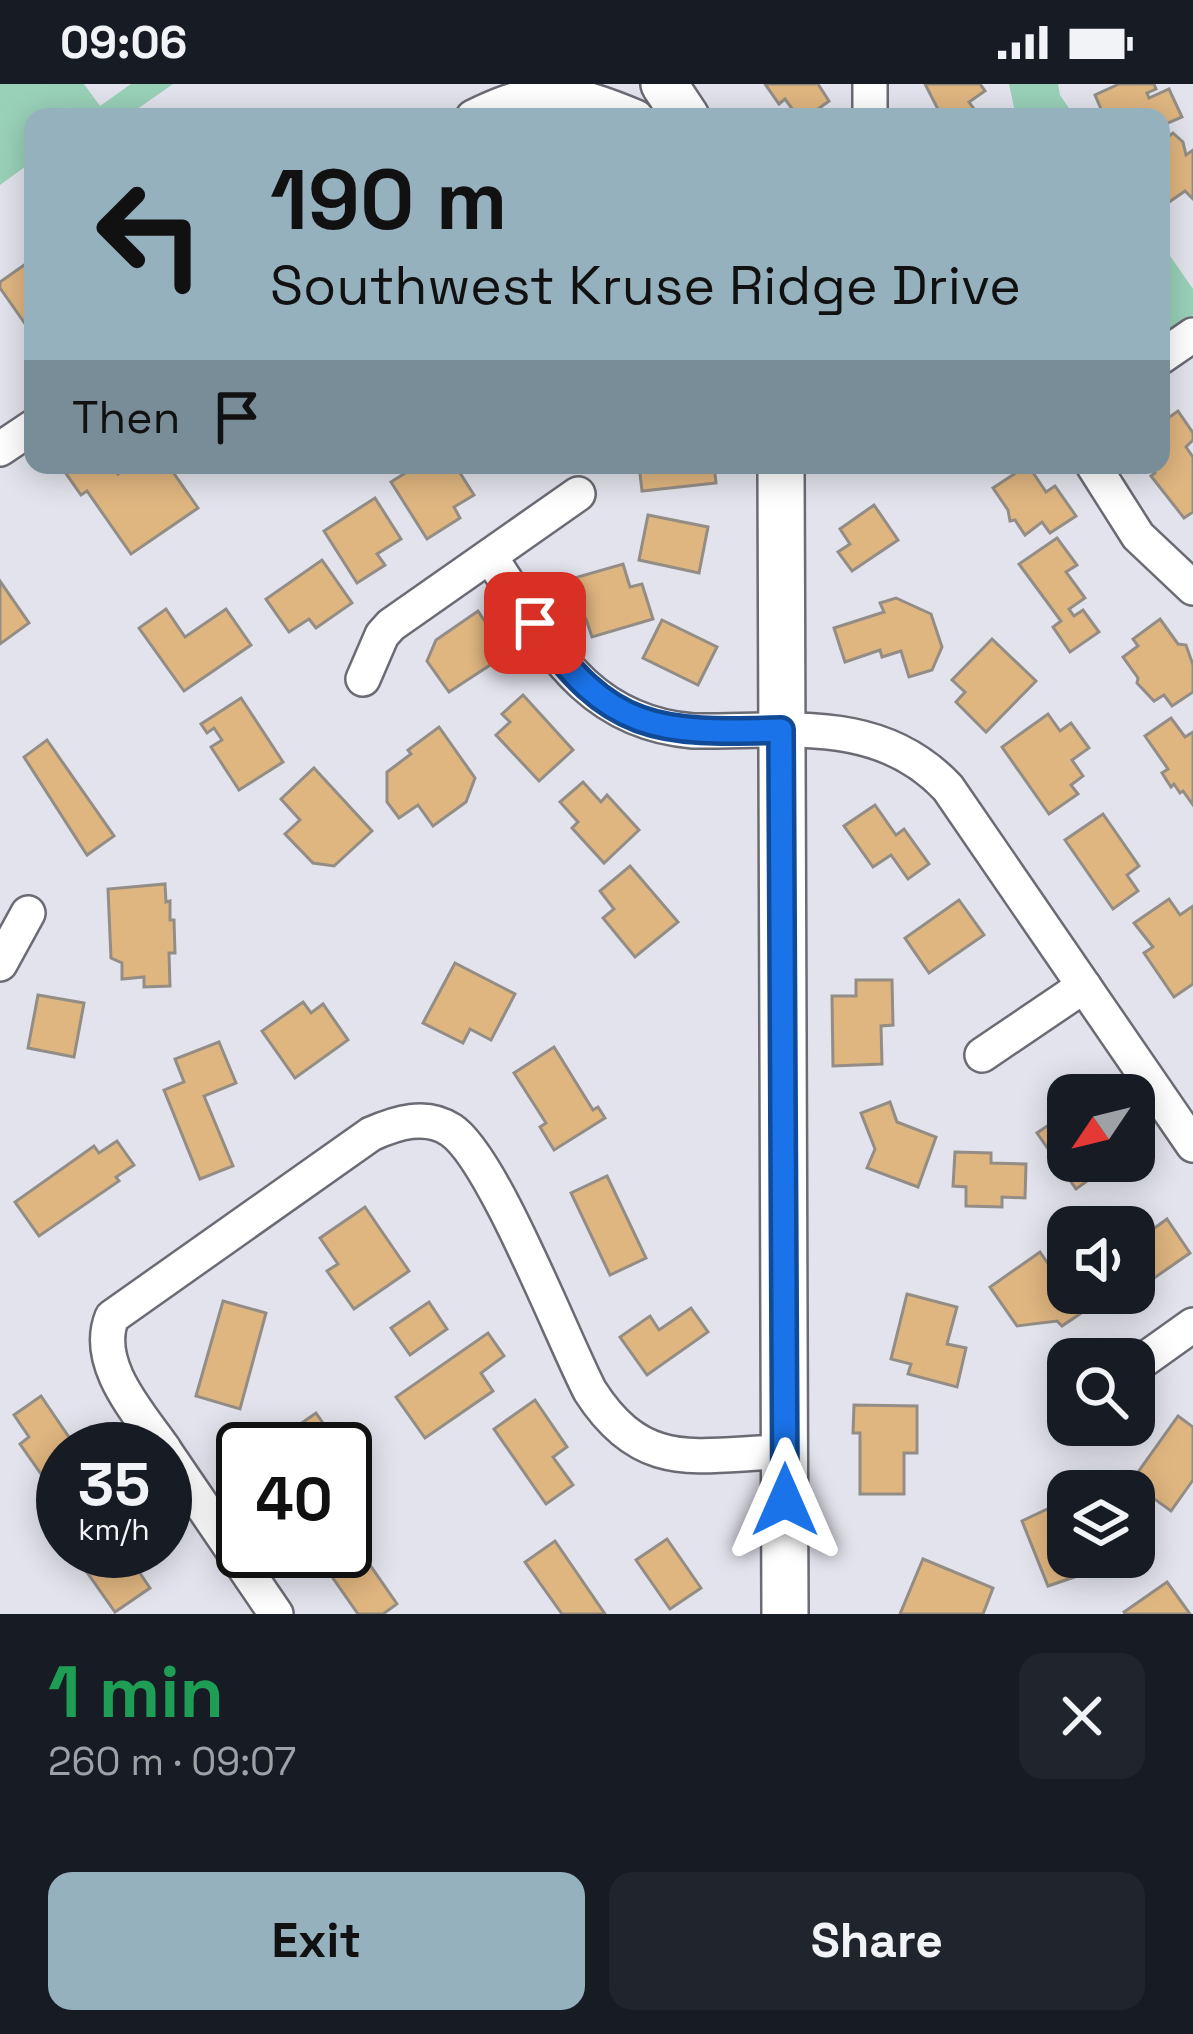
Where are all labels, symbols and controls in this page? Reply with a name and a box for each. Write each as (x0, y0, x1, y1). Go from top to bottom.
text: 09:06 (60, 14, 187, 71)
text: 190 m (270, 146, 507, 254)
icon: left (72, 156, 228, 312)
text: Southwest Kruse Ridge Drive (270, 251, 1021, 320)
icon: arrive (204, 384, 270, 450)
text: Then (72, 389, 180, 446)
pin (484, 572, 586, 674)
icon: arrive (502, 590, 568, 656)
north arrow (1047, 1074, 1155, 1182)
map controls (1047, 1074, 1155, 1578)
button: sound (1047, 1206, 1155, 1314)
button: search (1047, 1338, 1155, 1446)
speed limit sign: 40 (216, 1422, 372, 1578)
position arrow (722, 1437, 848, 1563)
text: 35 (78, 1446, 150, 1523)
button: layers (1047, 1470, 1155, 1578)
text: km/h (78, 1510, 150, 1549)
text: 1 min (48, 1646, 224, 1738)
button: close (1019, 1653, 1145, 1779)
text: 260 m · 09:07 (48, 1737, 296, 1786)
button: Exit (48, 1872, 585, 2010)
button: Share (609, 1872, 1145, 2010)

